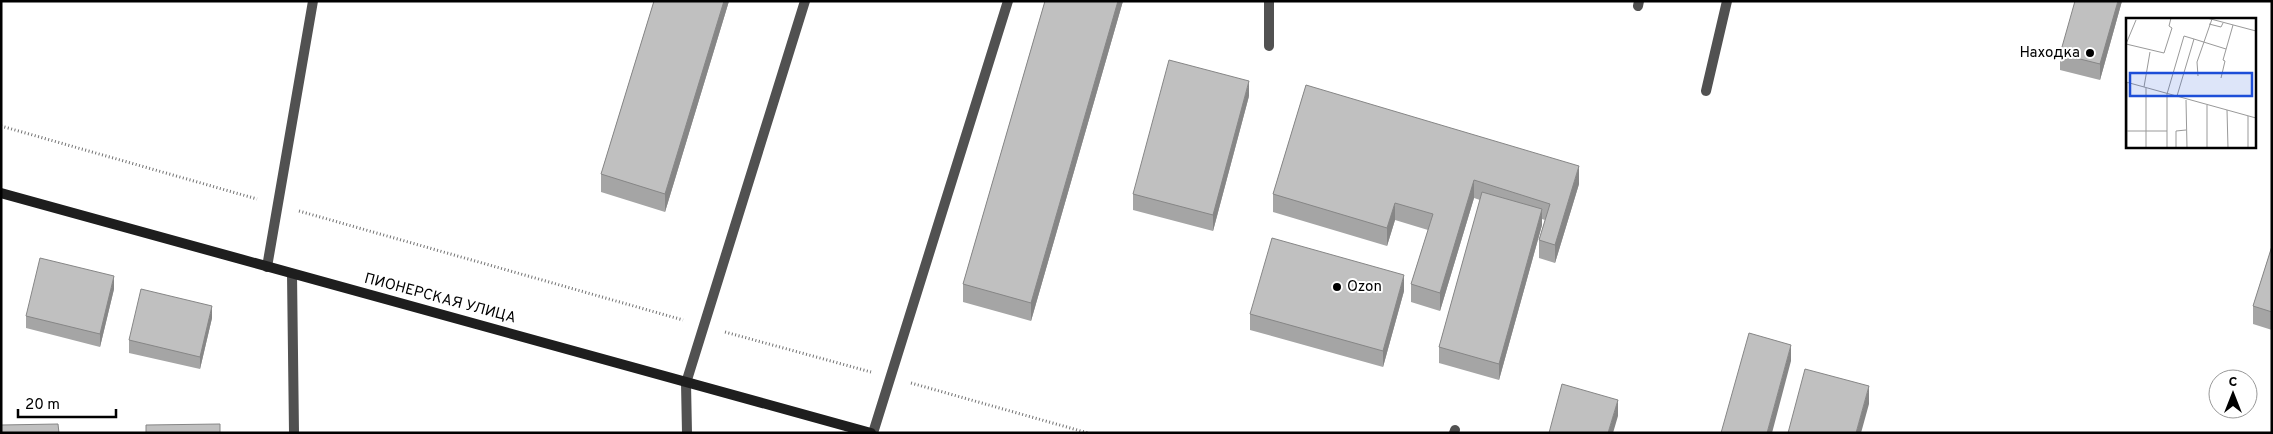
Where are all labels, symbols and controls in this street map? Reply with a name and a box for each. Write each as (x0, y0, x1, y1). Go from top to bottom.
inset map (2126, 18, 2256, 148)
place label: Находка (2020, 44, 2080, 63)
marker: Находка (2084, 47, 2096, 59)
street label: ПИОНЕРСКАЯ УЛИЦА (362, 270, 518, 328)
place label: Ozon (1347, 278, 1382, 297)
marker: Ozon (1331, 281, 1343, 293)
north arrow (2208, 369, 2258, 419)
text: С (2229, 374, 2238, 391)
scale bar (18, 386, 115, 418)
text: 20 m (25, 396, 60, 415)

